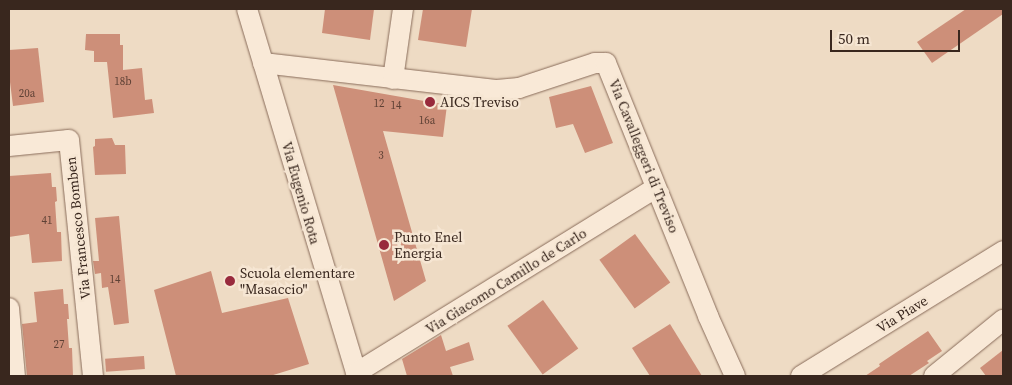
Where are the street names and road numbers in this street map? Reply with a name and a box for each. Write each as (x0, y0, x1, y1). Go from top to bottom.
street label: Via Cavalleggeri di Treviso (605, 77, 683, 235)
street label: Via Eugenio Rota (278, 140, 324, 246)
street label: Via Francesco Bomben (62, 156, 94, 300)
street label: Via Giacomo Camillo de Carlo (423, 225, 589, 337)
street label: Via Piave (873, 292, 931, 336)

